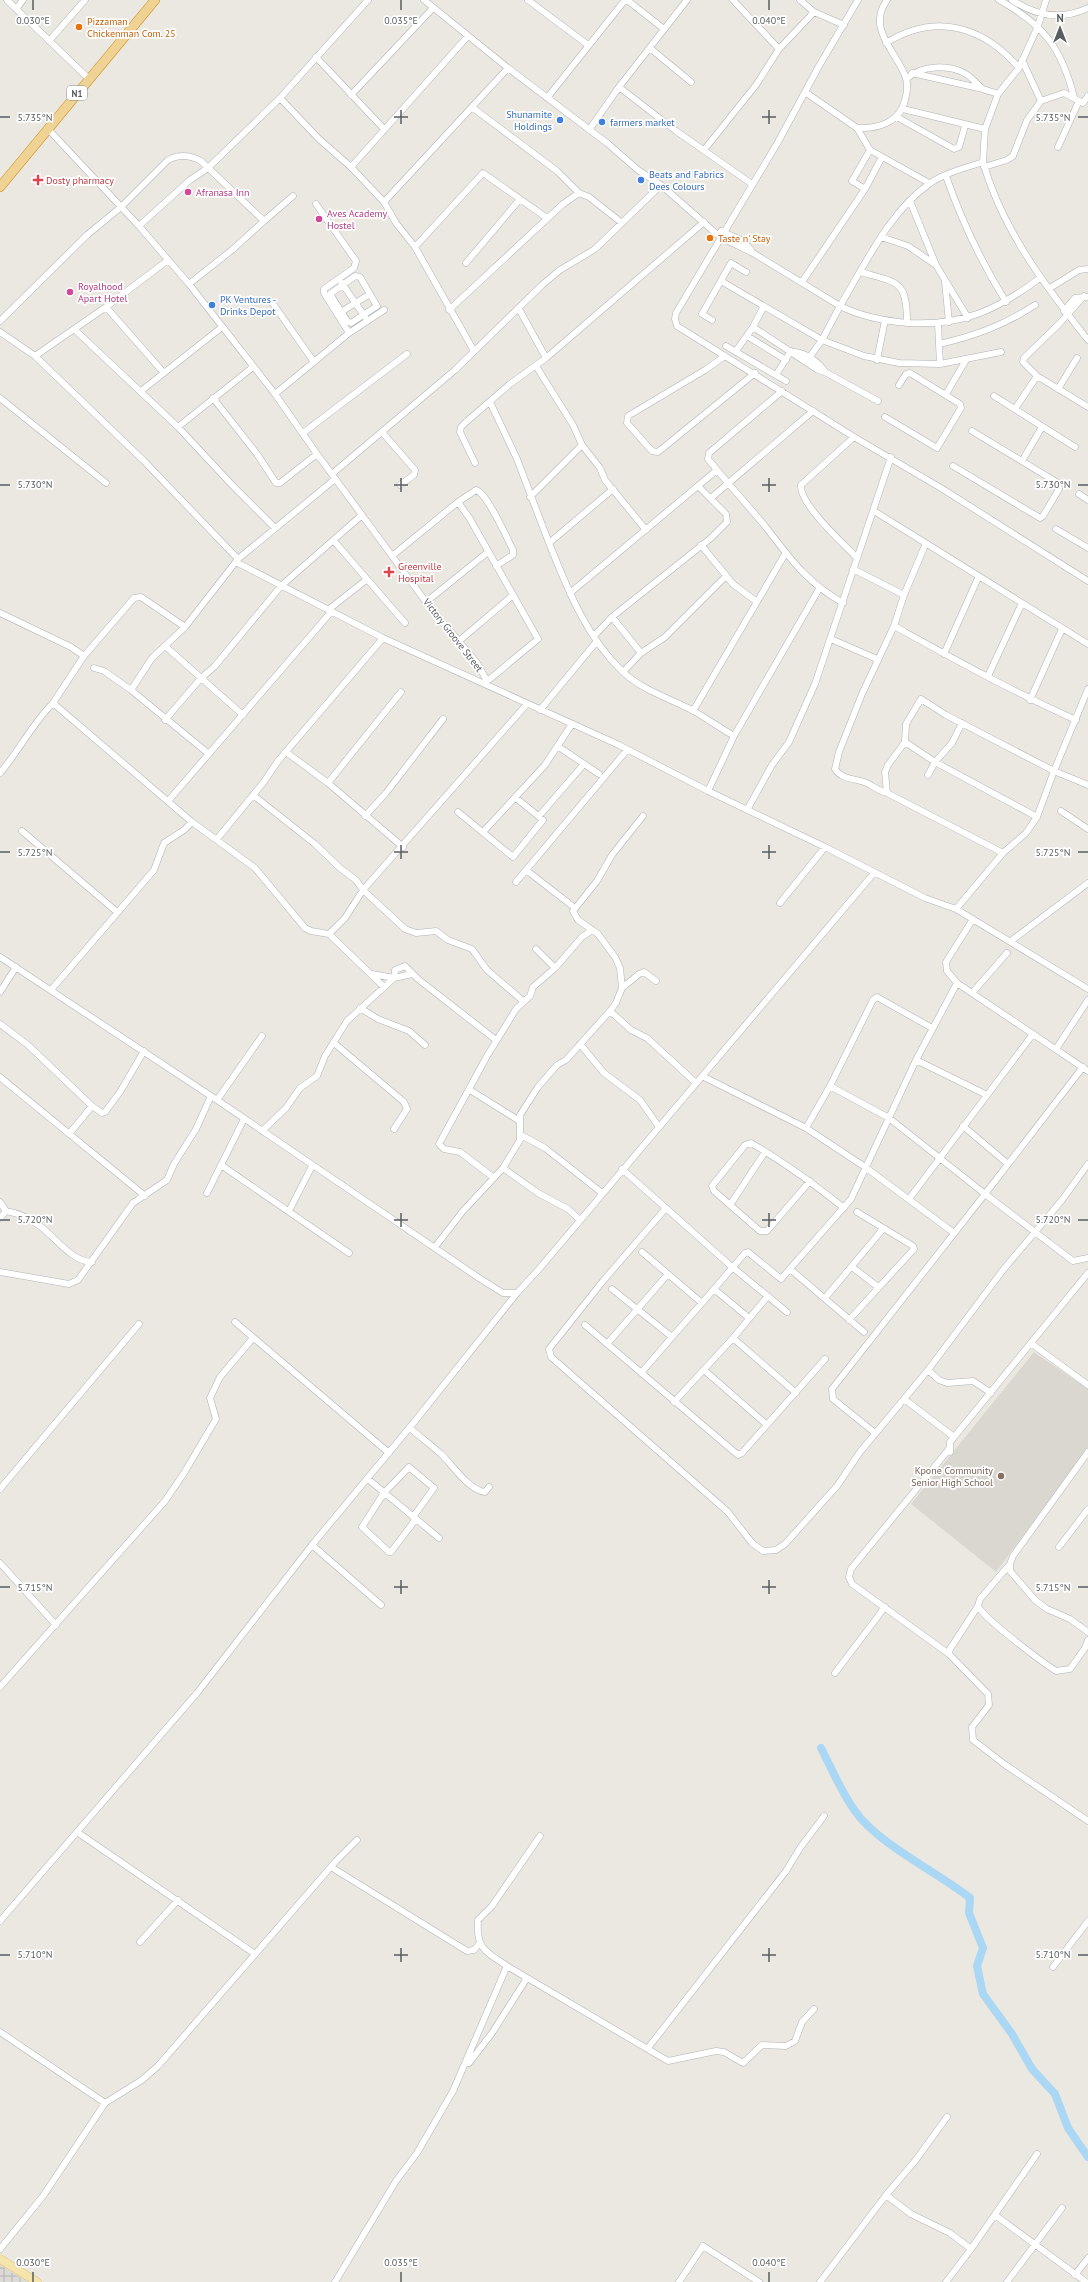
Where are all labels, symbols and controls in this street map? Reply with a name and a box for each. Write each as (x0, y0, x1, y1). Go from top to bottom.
north arrow (1040, 8, 1080, 48)
text: N (1056, 11, 1064, 25)
text: 0.030°E (16, 14, 50, 27)
text: 0.035°E (384, 14, 418, 27)
text: 0.040°E (752, 14, 786, 27)
place label: Pizzaman Chickenman Com. 25 (87, 15, 176, 40)
marker: Pizzaman Chickenman Com. 25 (74, 22, 84, 32)
road number: N1 (67, 86, 87, 100)
place label: Shunamite Holdings (506, 108, 552, 133)
text: 5.735°N (18, 111, 52, 124)
text: 5.735°N (1036, 111, 1070, 124)
marker: Shunamite Holdings (555, 115, 565, 125)
place label: farmers market (610, 116, 675, 129)
marker: farmers market (597, 117, 607, 127)
place label: Beats and Fabrics Dees Colours (649, 168, 724, 193)
place label: Dosty pharmacy (46, 174, 114, 187)
marker: Dosty pharmacy (33, 175, 43, 185)
marker: Beats and Fabrics Dees Colours (636, 175, 646, 185)
place label: Afranasa Inn (196, 186, 250, 199)
marker: Afranasa Inn (183, 187, 193, 197)
place label: Aves Academy Hostel (327, 207, 388, 232)
marker: Aves Academy Hostel (314, 214, 324, 224)
place label: Taste n' Stay (718, 232, 771, 245)
marker: Taste n' Stay (705, 233, 715, 243)
place label: Royalhood Apart Hotel (78, 280, 127, 305)
marker: Royalhood Apart Hotel (65, 287, 75, 297)
place label: PK Ventures - Drinks Depot (220, 293, 277, 318)
marker: PK Ventures - Drinks Depot (207, 300, 217, 310)
text: 5.730°N (18, 478, 52, 491)
text: 5.730°N (1036, 478, 1070, 491)
place label: Greenville Hospital (398, 560, 441, 585)
marker: Greenville Hospital (383, 566, 395, 578)
street label: Victory Groove Street (420, 595, 486, 675)
text: 5.725°N (18, 846, 52, 859)
text: 5.725°N (1036, 846, 1070, 859)
text: 5.720°N (18, 1213, 52, 1226)
text: 5.720°N (1036, 1213, 1070, 1226)
place label: Kpone Community Senior High School (911, 1464, 993, 1489)
marker: Kpone Community Senior High School (996, 1471, 1006, 1481)
text: 5.715°N (18, 1581, 52, 1594)
text: 5.715°N (1036, 1581, 1070, 1594)
text: 5.710°N (18, 1948, 52, 1961)
text: 5.710°N (1036, 1948, 1070, 1961)
text: 0.030°E (16, 2256, 50, 2269)
text: 0.035°E (384, 2256, 418, 2269)
text: 0.040°E (752, 2256, 786, 2269)

